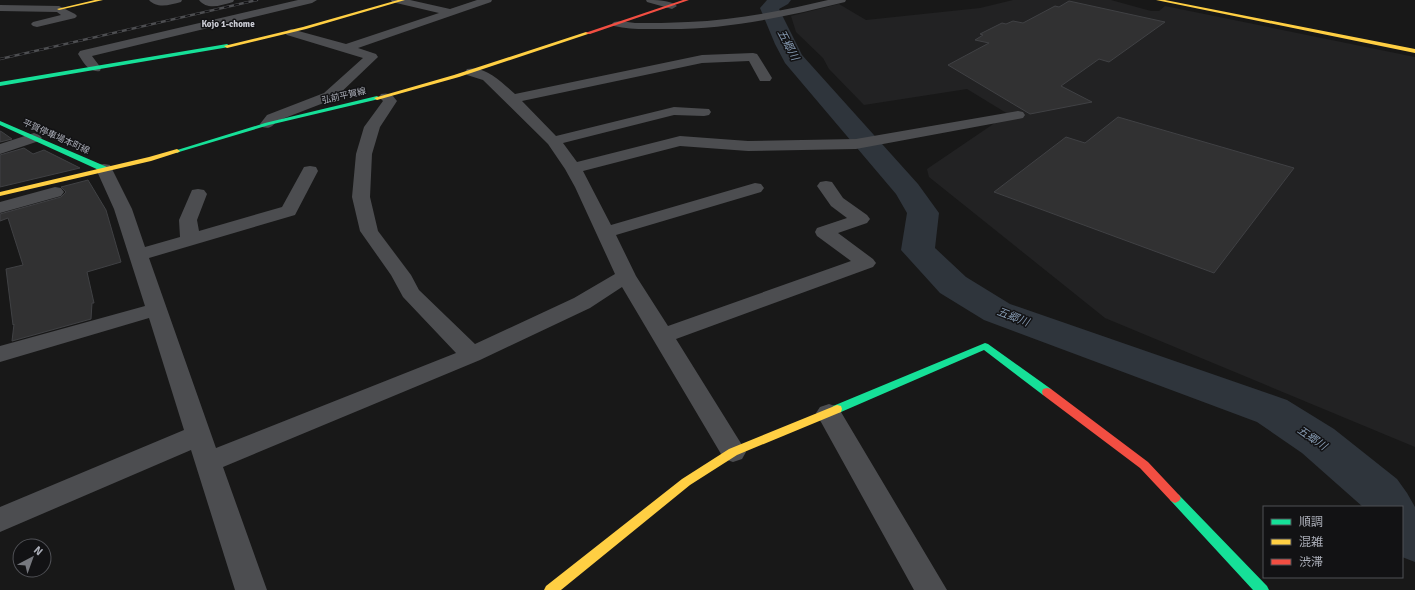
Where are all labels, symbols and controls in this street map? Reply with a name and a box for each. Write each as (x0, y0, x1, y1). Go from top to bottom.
district label: Kojo 1-chome (201, 19, 255, 30)
water label: 五郷川 (775, 27, 802, 64)
street label: 弘前平賀線 (321, 85, 368, 106)
street label: 平賀停車場本町線 (21, 117, 92, 157)
water label: 五郷川 (995, 305, 1032, 329)
water label: 五郷川 (1295, 423, 1330, 453)
legend (1263, 506, 1403, 578)
text: 順調 (1299, 515, 1323, 530)
text: 混雑 (1299, 535, 1323, 550)
north arrow (12, 538, 52, 578)
text: N (31, 543, 45, 558)
text: 渋滞 (1299, 555, 1323, 570)

